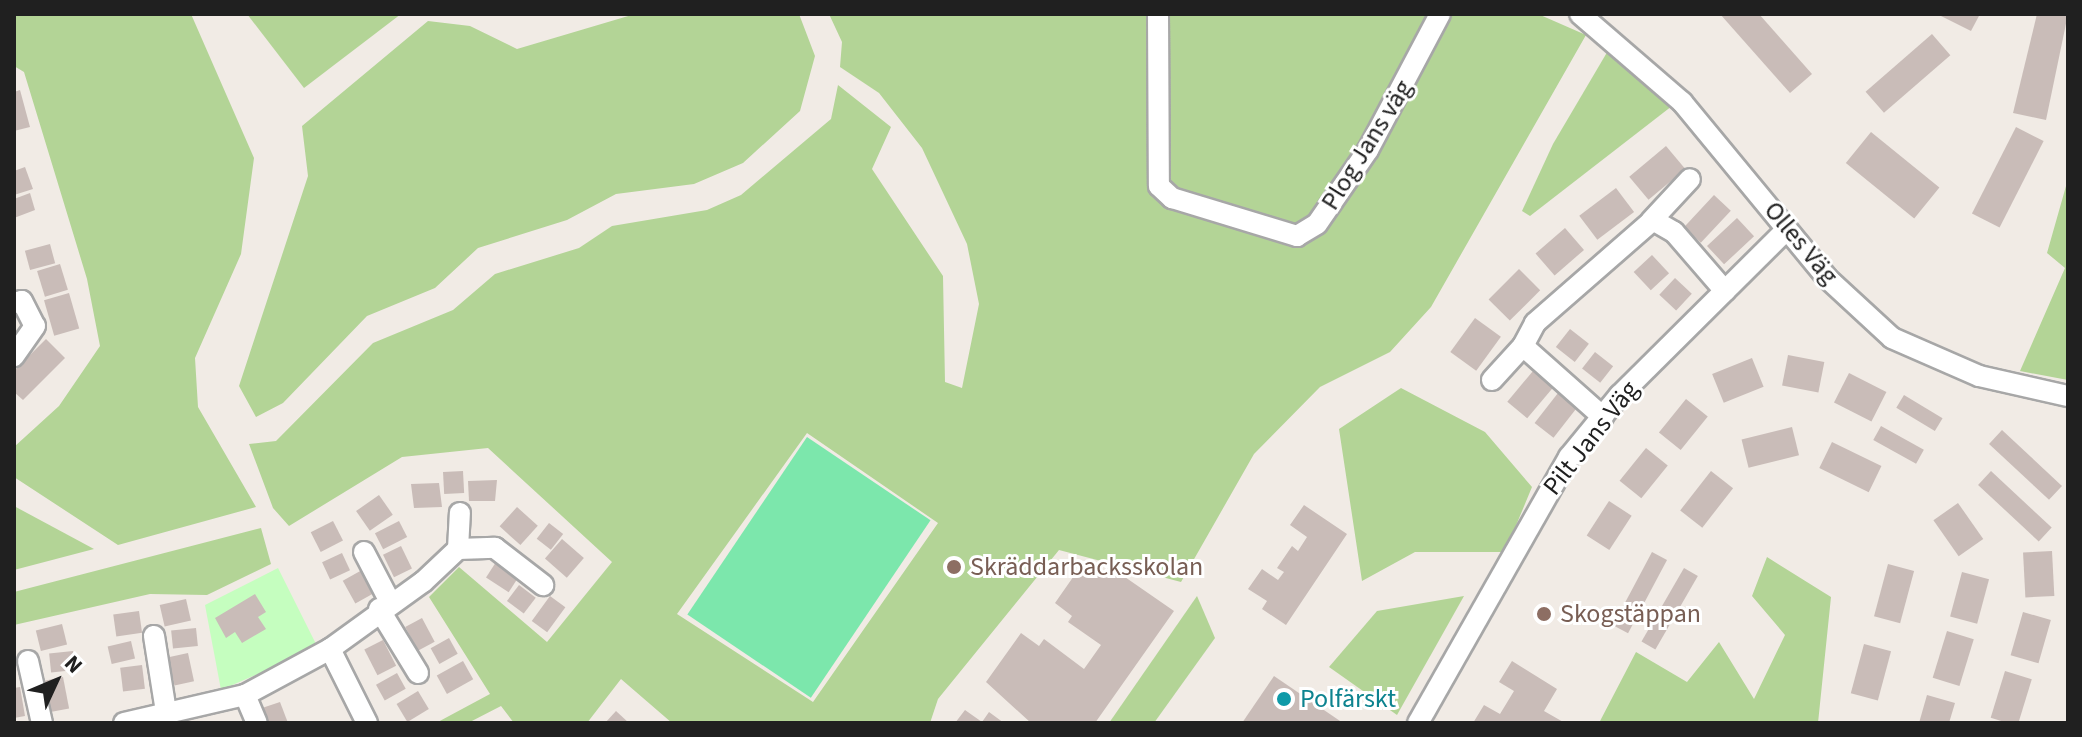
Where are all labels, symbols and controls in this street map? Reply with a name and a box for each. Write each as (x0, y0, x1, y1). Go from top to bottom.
street label: Plog Jans väg (1315, 74, 1419, 216)
street label: Olles Väg (1757, 195, 1845, 291)
street label: Pilt Jans Väg (1537, 375, 1645, 501)
place label: Skräddarbacksskolan (970, 551, 1203, 583)
marker: Skräddarbacksskolan (945, 558, 963, 576)
place label: Skogstäppan (1560, 598, 1701, 630)
marker: Skogstäppan (1535, 605, 1553, 623)
north arrow (16, 641, 96, 721)
text: N (57, 648, 90, 681)
place label: Polfärskt (1300, 683, 1396, 715)
marker: Polfärskt (1275, 690, 1293, 708)

